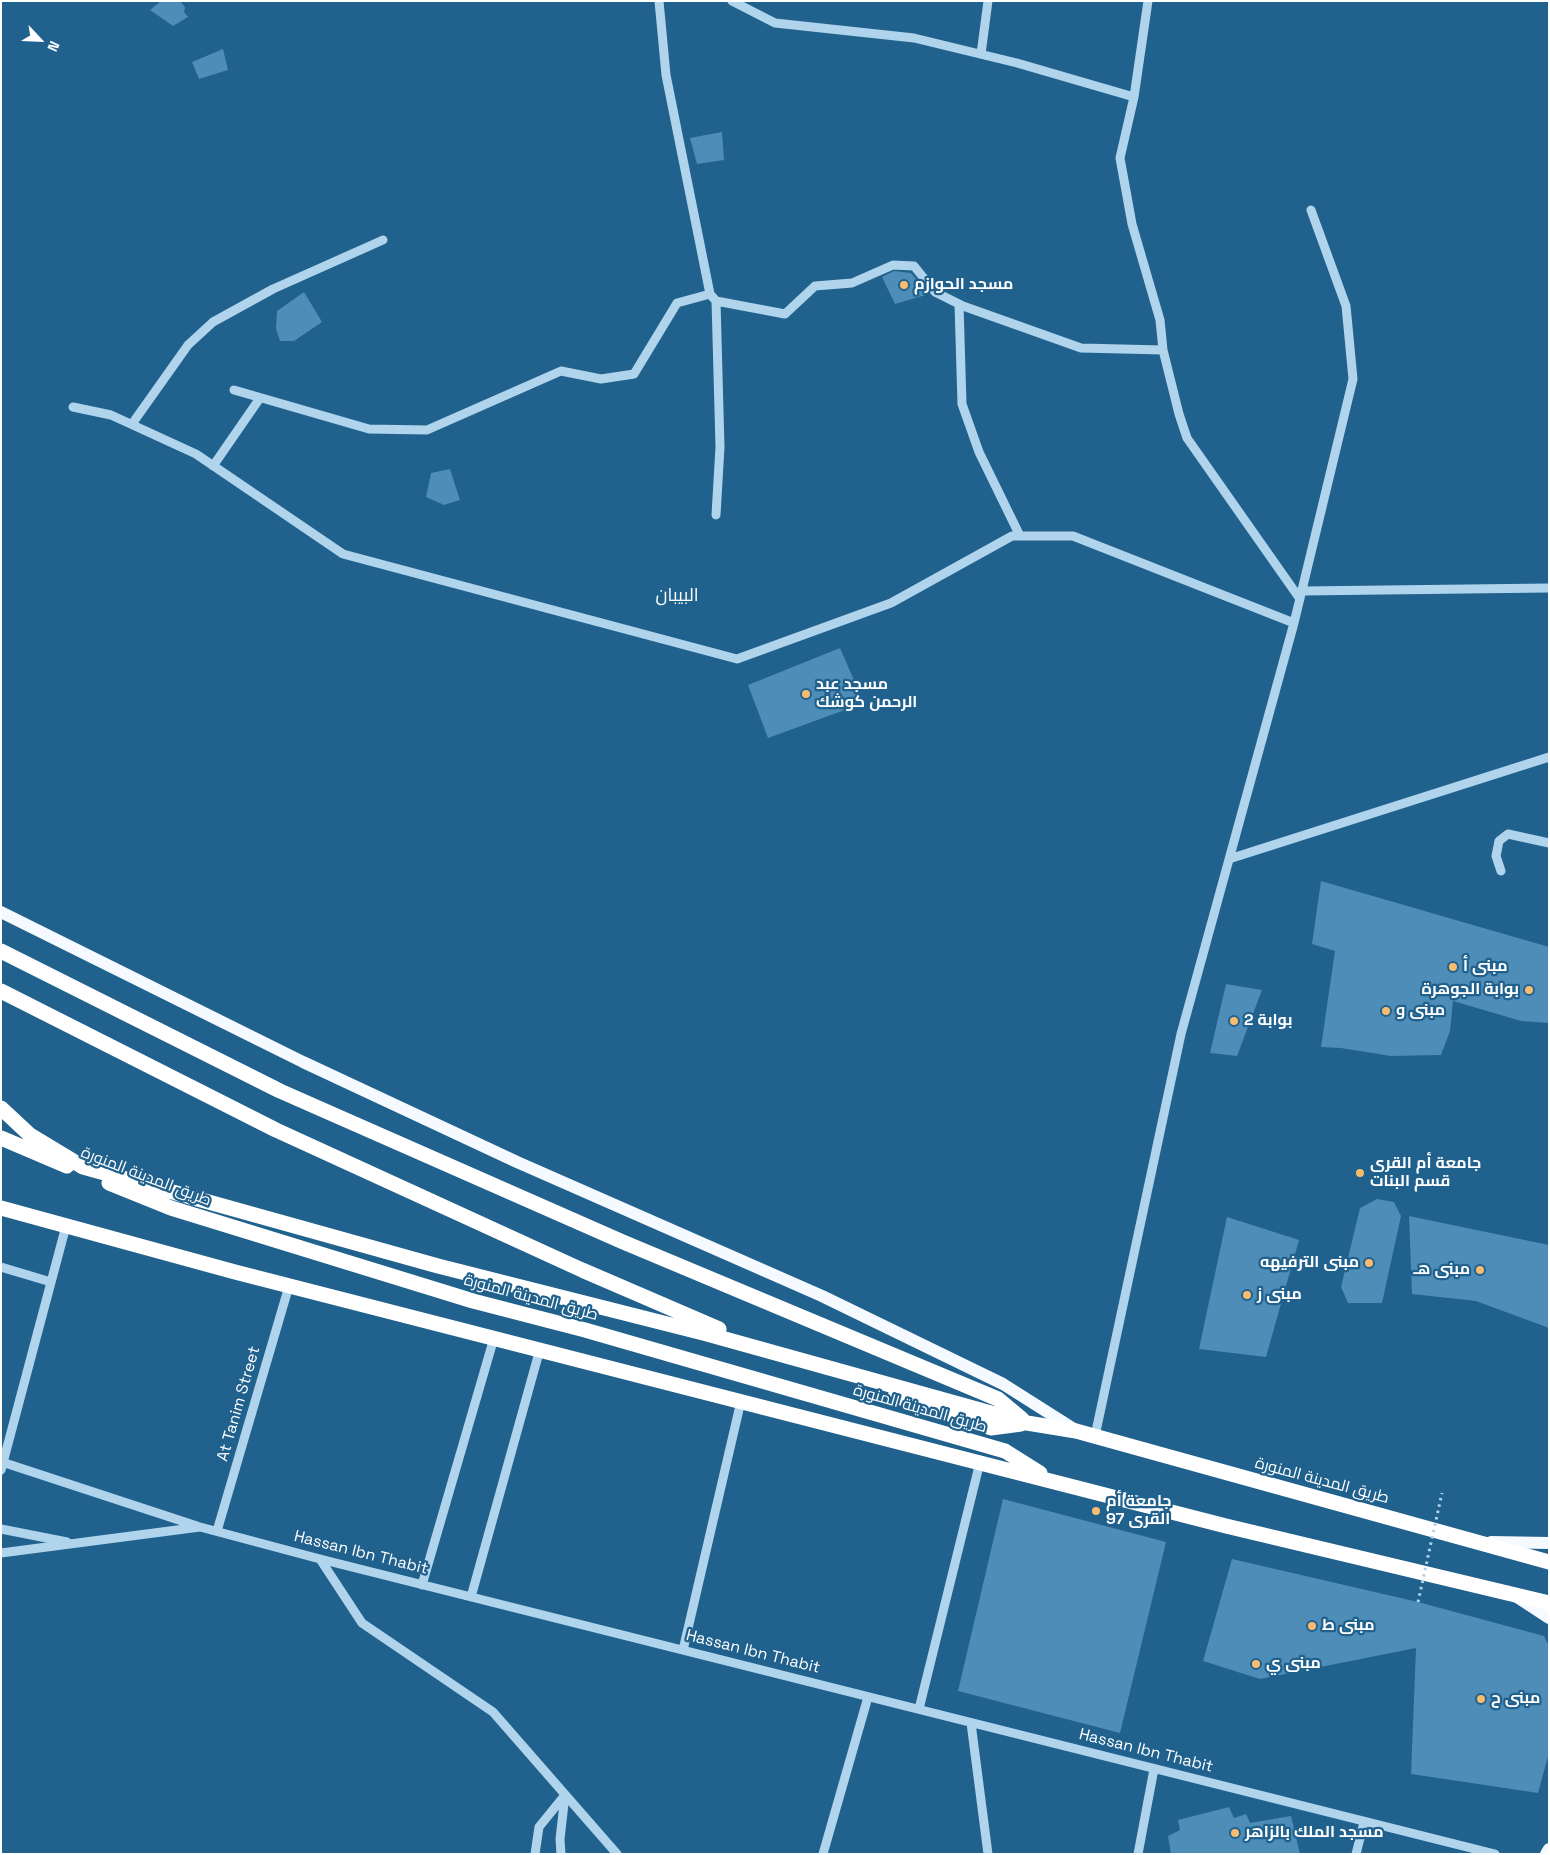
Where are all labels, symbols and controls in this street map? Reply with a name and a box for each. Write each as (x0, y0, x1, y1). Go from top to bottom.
north arrow (15, 15, 65, 65)
text: N (43, 38, 64, 54)
place label: مسجد الحوازم (914, 275, 1013, 295)
marker: مسجد الحوازم (898, 279, 910, 291)
district label: البيبان (656, 585, 698, 607)
place label: مسجد عبد الرحمن كوشك (816, 675, 917, 713)
marker: مسجد عبد الرحمن كوشك (800, 688, 812, 700)
place label: مبنى أ (1463, 957, 1508, 977)
marker: مبنى أ (1447, 961, 1459, 973)
place label: بوابة الجوهرة (1421, 980, 1519, 1000)
marker: بوابة الجوهرة (1523, 984, 1535, 996)
place label: مبنى و (1396, 1001, 1445, 1021)
marker: مبنى و (1380, 1005, 1392, 1017)
place label: بوابة 2 (1244, 1011, 1292, 1031)
marker: بوابة 2 (1228, 1015, 1240, 1027)
street label: طريق المدينة المنورة (78, 1143, 214, 1211)
place label: جامعة أم القرى قسم البنات (1370, 1154, 1481, 1192)
marker: جامعة أم القرى قسم البنات (1354, 1167, 1366, 1179)
place label: مبنى الترفيهه (1260, 1253, 1359, 1273)
marker: مبنى الترفيهه (1363, 1257, 1375, 1269)
place label: مبنى هـ (1414, 1260, 1470, 1280)
marker: مبنى هـ (1474, 1264, 1486, 1276)
street label: طريق المدينة المنورة (462, 1271, 600, 1325)
place label: مبنى ز (1257, 1285, 1302, 1305)
marker: مبنى ز (1241, 1289, 1253, 1301)
street label: At Tanim Street (213, 1344, 265, 1464)
street label: طريق المدينة المنورة (851, 1381, 989, 1437)
street label: طريق المدينة المنورة (1253, 1454, 1391, 1508)
place label: جامعة أم القرى 97 (1106, 1492, 1172, 1530)
marker: جامعة أم القرى 97 (1090, 1505, 1102, 1517)
street label: Hassan Ibn Thabit (292, 1527, 430, 1579)
place label: مبنى ط (1322, 1616, 1375, 1636)
marker: مبنى ط (1306, 1620, 1318, 1632)
street label: Hassan Ibn Thabit (684, 1626, 822, 1678)
place label: مبنى ي (1266, 1654, 1321, 1674)
marker: مبنى ي (1250, 1658, 1262, 1670)
place label: مبنى ح (1491, 1689, 1540, 1709)
marker: مبنى ح (1475, 1693, 1487, 1705)
street label: Hassan Ibn Thabit (1077, 1725, 1215, 1777)
place label: مسجد الملك بالزاهر (1245, 1823, 1383, 1843)
marker: مسجد الملك بالزاهر (1229, 1827, 1241, 1839)

